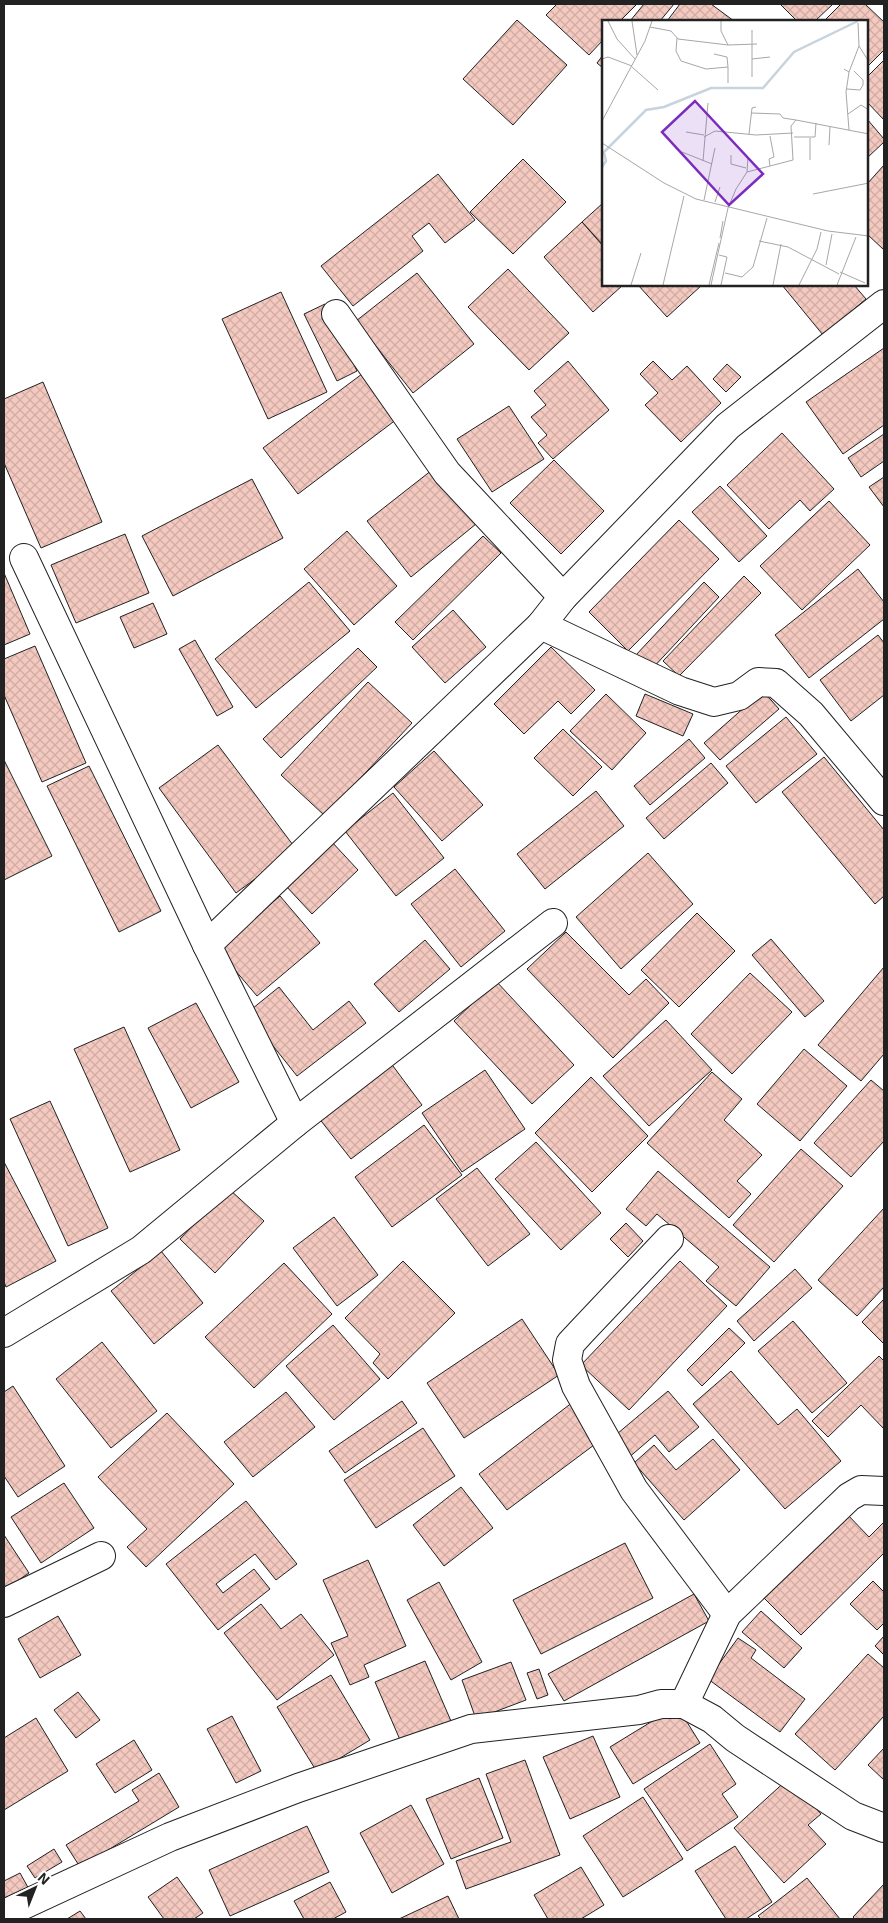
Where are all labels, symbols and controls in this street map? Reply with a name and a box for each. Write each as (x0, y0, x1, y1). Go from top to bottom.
inset map (602, 20, 868, 286)
north arrow (10, 1863, 60, 1913)
text: N (35, 1868, 54, 1888)

